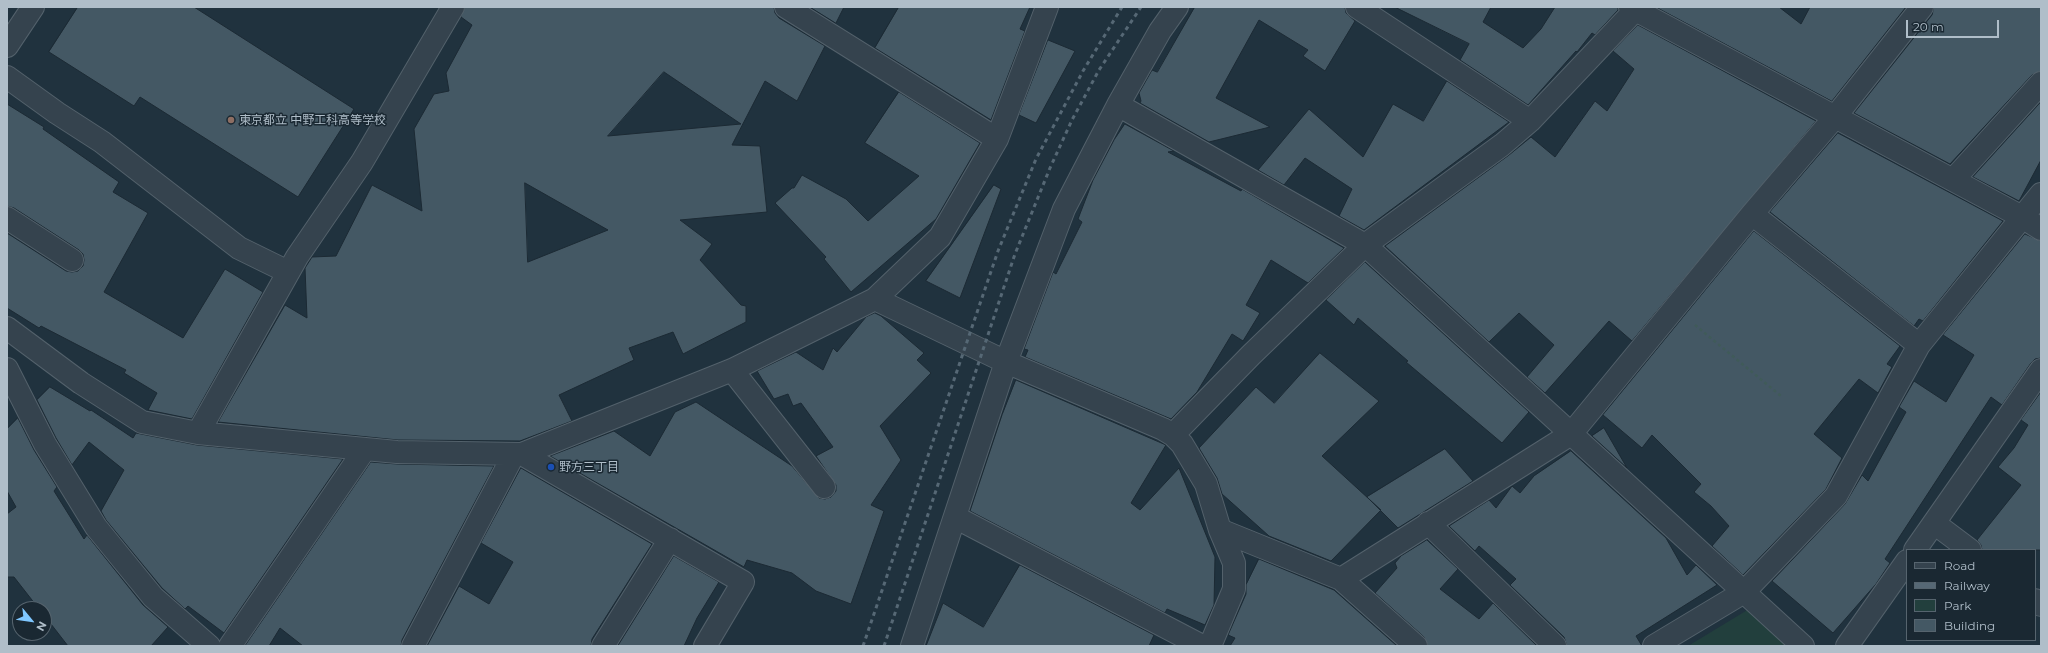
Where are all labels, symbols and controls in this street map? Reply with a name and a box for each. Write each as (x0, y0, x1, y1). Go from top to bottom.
scale bar (1908, 12, 2001, 38)
text: 20 m (1913, 19, 1944, 34)
place label: 東京都立 中野工科高等学校 (239, 113, 386, 127)
marker: 東京都立 中野工科高等学校 (226, 115, 236, 125)
place label: 野方三丁目 (559, 460, 619, 474)
marker: 野方三丁目 (546, 462, 556, 472)
legend (1906, 549, 2036, 641)
text: Road (1944, 558, 1975, 573)
text: Railway (1944, 578, 1990, 593)
text: Park (1944, 598, 1971, 613)
north arrow (12, 601, 52, 641)
text: Building (1944, 618, 1995, 633)
text: N (33, 619, 50, 634)

